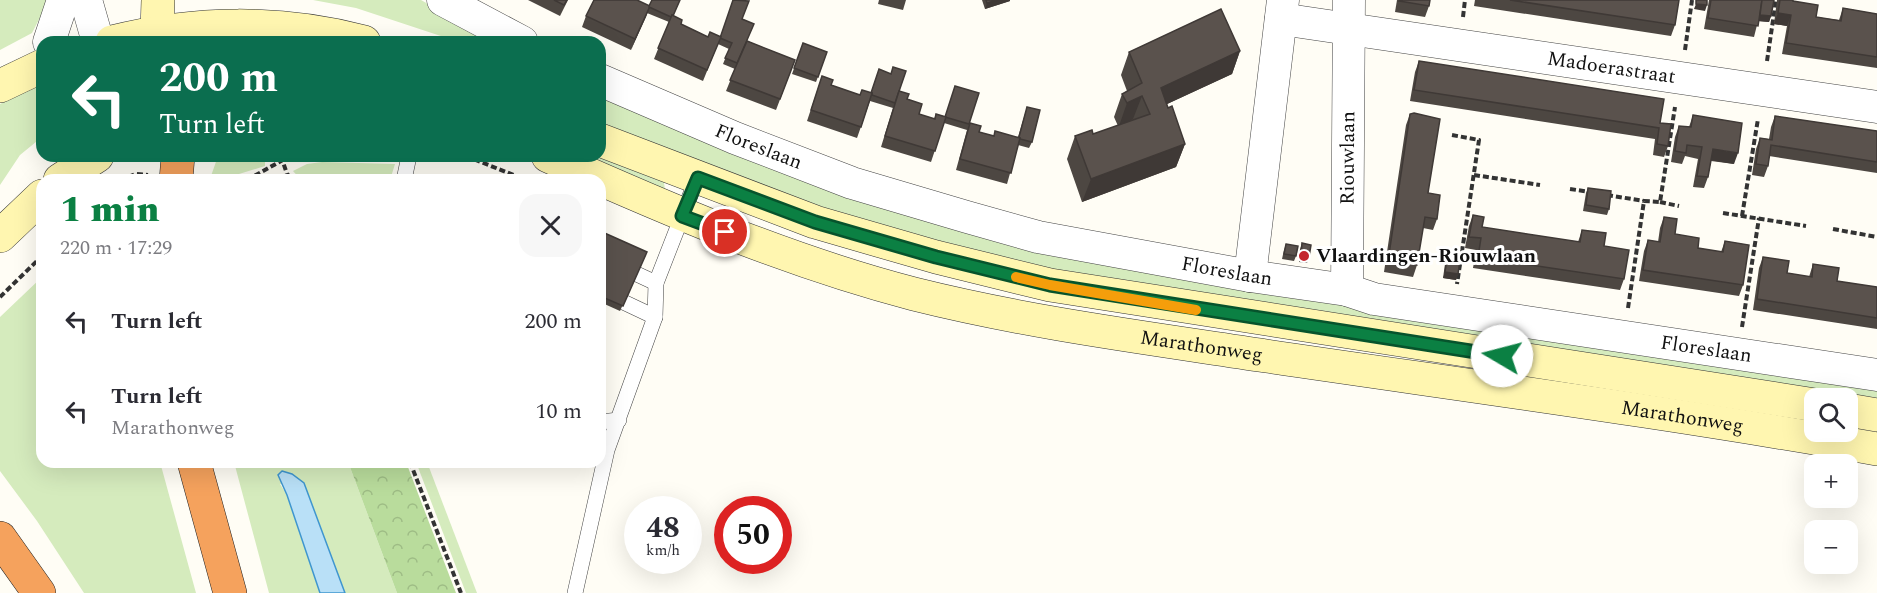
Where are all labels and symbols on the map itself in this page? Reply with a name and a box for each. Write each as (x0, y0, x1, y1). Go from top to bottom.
street label: Madoerastraat (1545, 44, 1678, 92)
street label: Riouwlaan (1333, 111, 1363, 205)
street label: Floreslaan (710, 116, 807, 178)
pin (699, 206, 750, 257)
place label: Vlaardingen-Riouwlaan (1316, 241, 1536, 271)
street label: Floreslaan (1179, 249, 1274, 294)
marker: Vlaardingen-Riouwlaan (1297, 249, 1311, 263)
street label: Marathonweg (1138, 322, 1265, 370)
position arrow (1470, 324, 1534, 388)
street label: Floreslaan (1659, 327, 1754, 371)
street label: Marathonweg (1619, 393, 1746, 441)
speed limit sign: 50 (714, 496, 792, 574)

